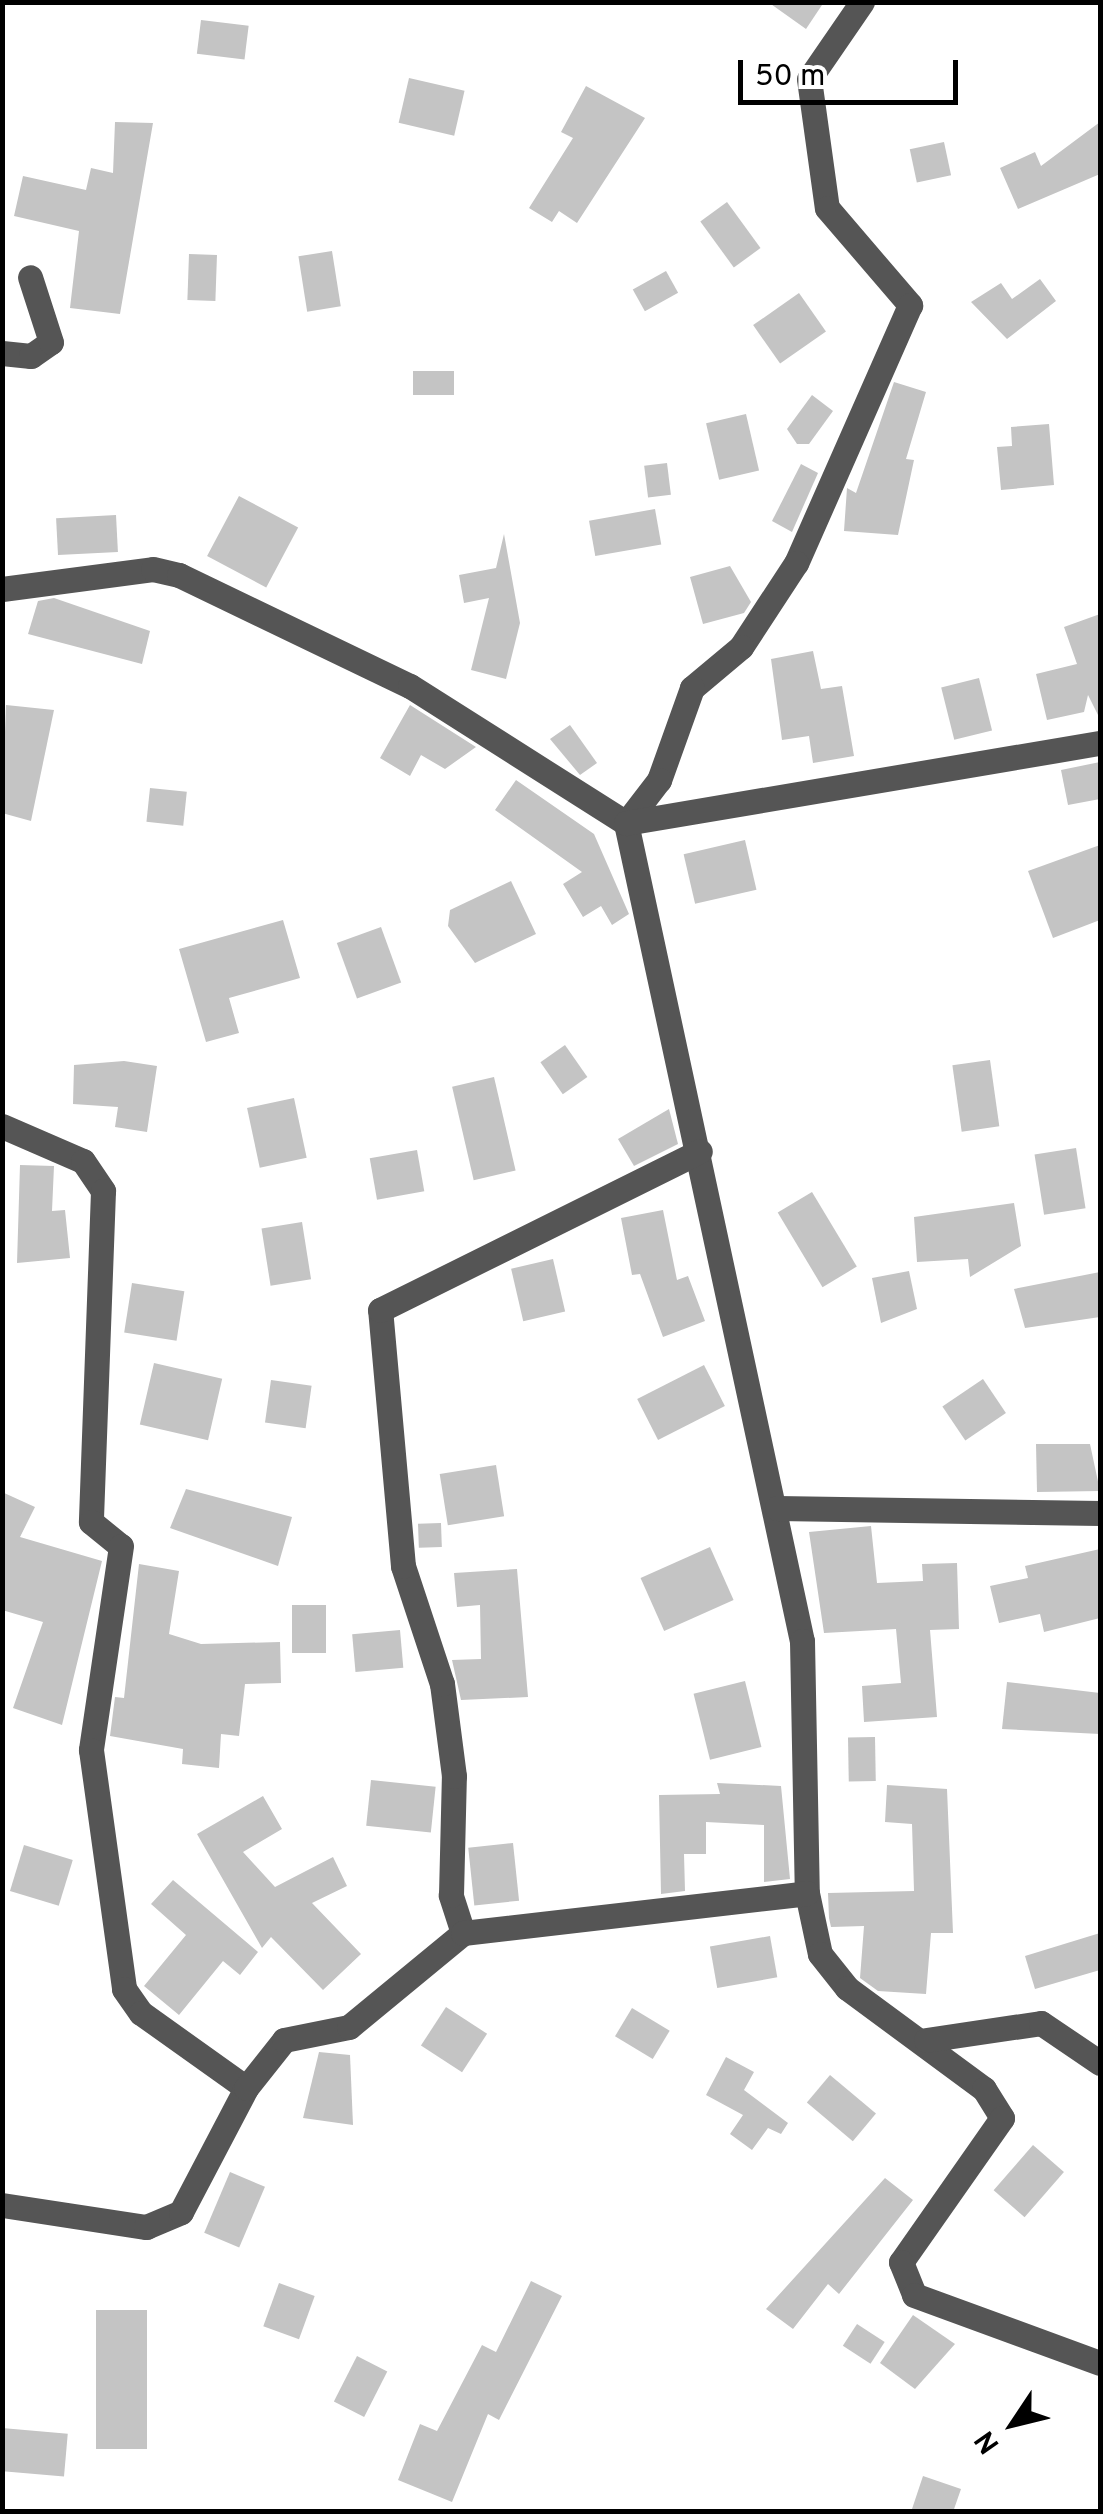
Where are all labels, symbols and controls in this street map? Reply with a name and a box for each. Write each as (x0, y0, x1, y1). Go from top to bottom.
scale bar (743, 40, 963, 102)
text: 50 m (755, 59, 825, 96)
north arrow (963, 2374, 1063, 2474)
text: N (968, 2423, 1009, 2460)

